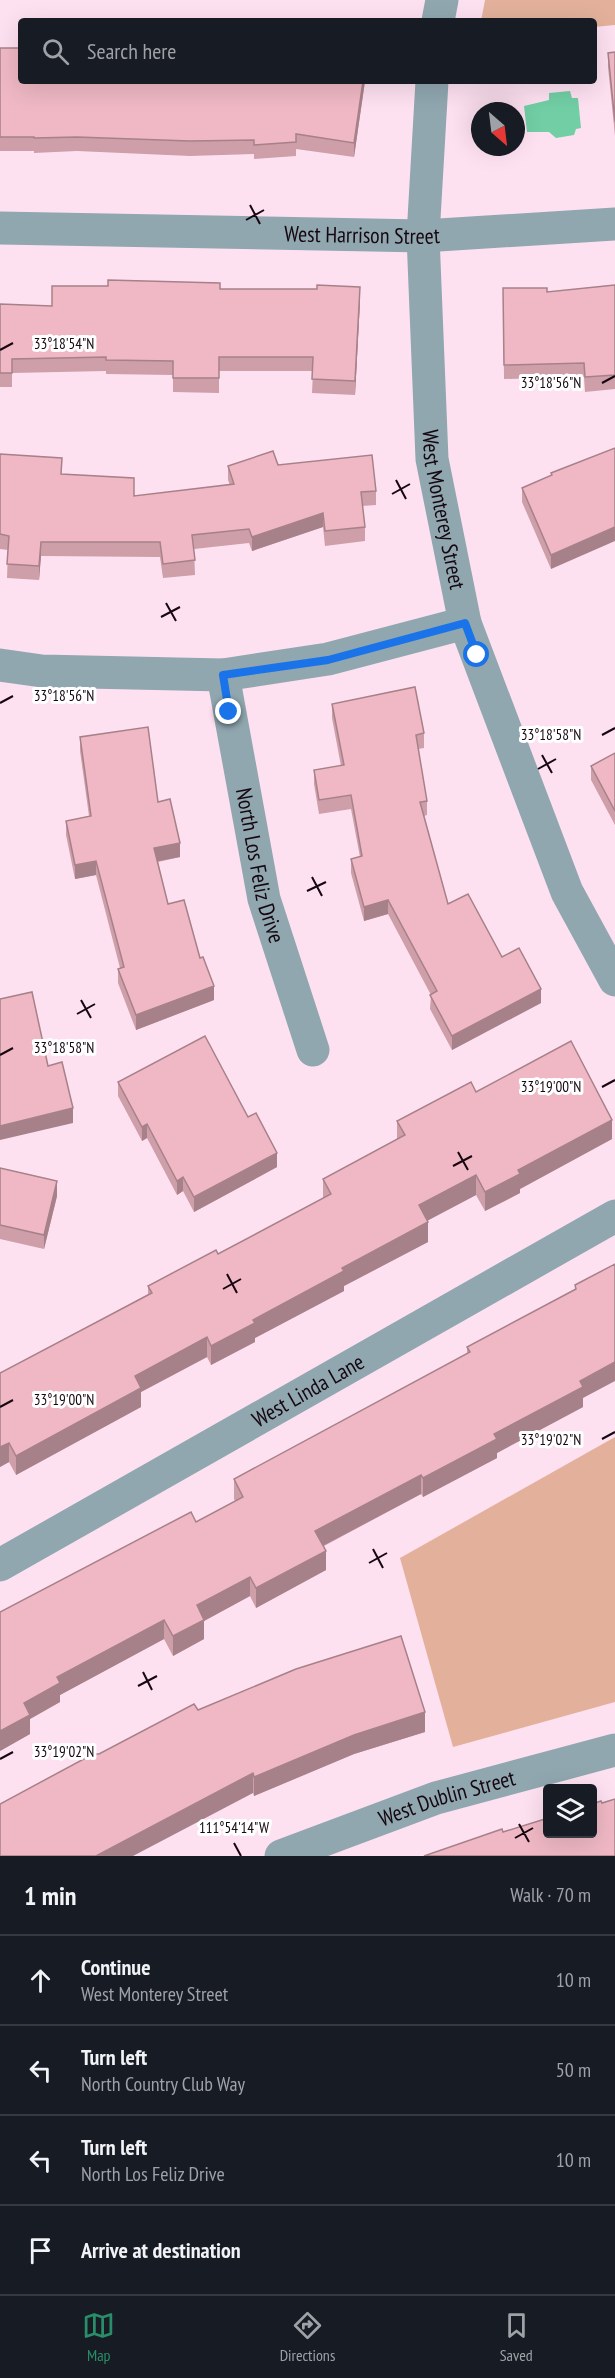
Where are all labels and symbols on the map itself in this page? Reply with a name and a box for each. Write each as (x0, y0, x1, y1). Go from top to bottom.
north arrow (471, 102, 525, 156)
street label: West Harrison Street (284, 219, 441, 250)
text: 33°18'54"N (34, 334, 94, 353)
text: 33°18'56"N (521, 373, 581, 392)
street label: West Monterey Street (417, 429, 472, 592)
route start (463, 641, 489, 667)
text: 33°18'56"N (34, 686, 94, 705)
route end (215, 698, 241, 724)
text: 33°18'58"N (521, 725, 581, 744)
street label: North Los Feliz Drive (230, 785, 291, 947)
text: 33°18'58"N (34, 1038, 94, 1057)
text: 33°19'00"N (521, 1077, 581, 1096)
street label: West Linda Lane (247, 1347, 369, 1433)
text: 33°19'00"N (34, 1390, 94, 1409)
text: 33°19'02"N (521, 1430, 581, 1449)
text: 33°19'02"N (34, 1742, 94, 1761)
street label: West Dublin Street (375, 1763, 518, 1832)
text: 111°54'14"W (199, 1818, 269, 1837)

